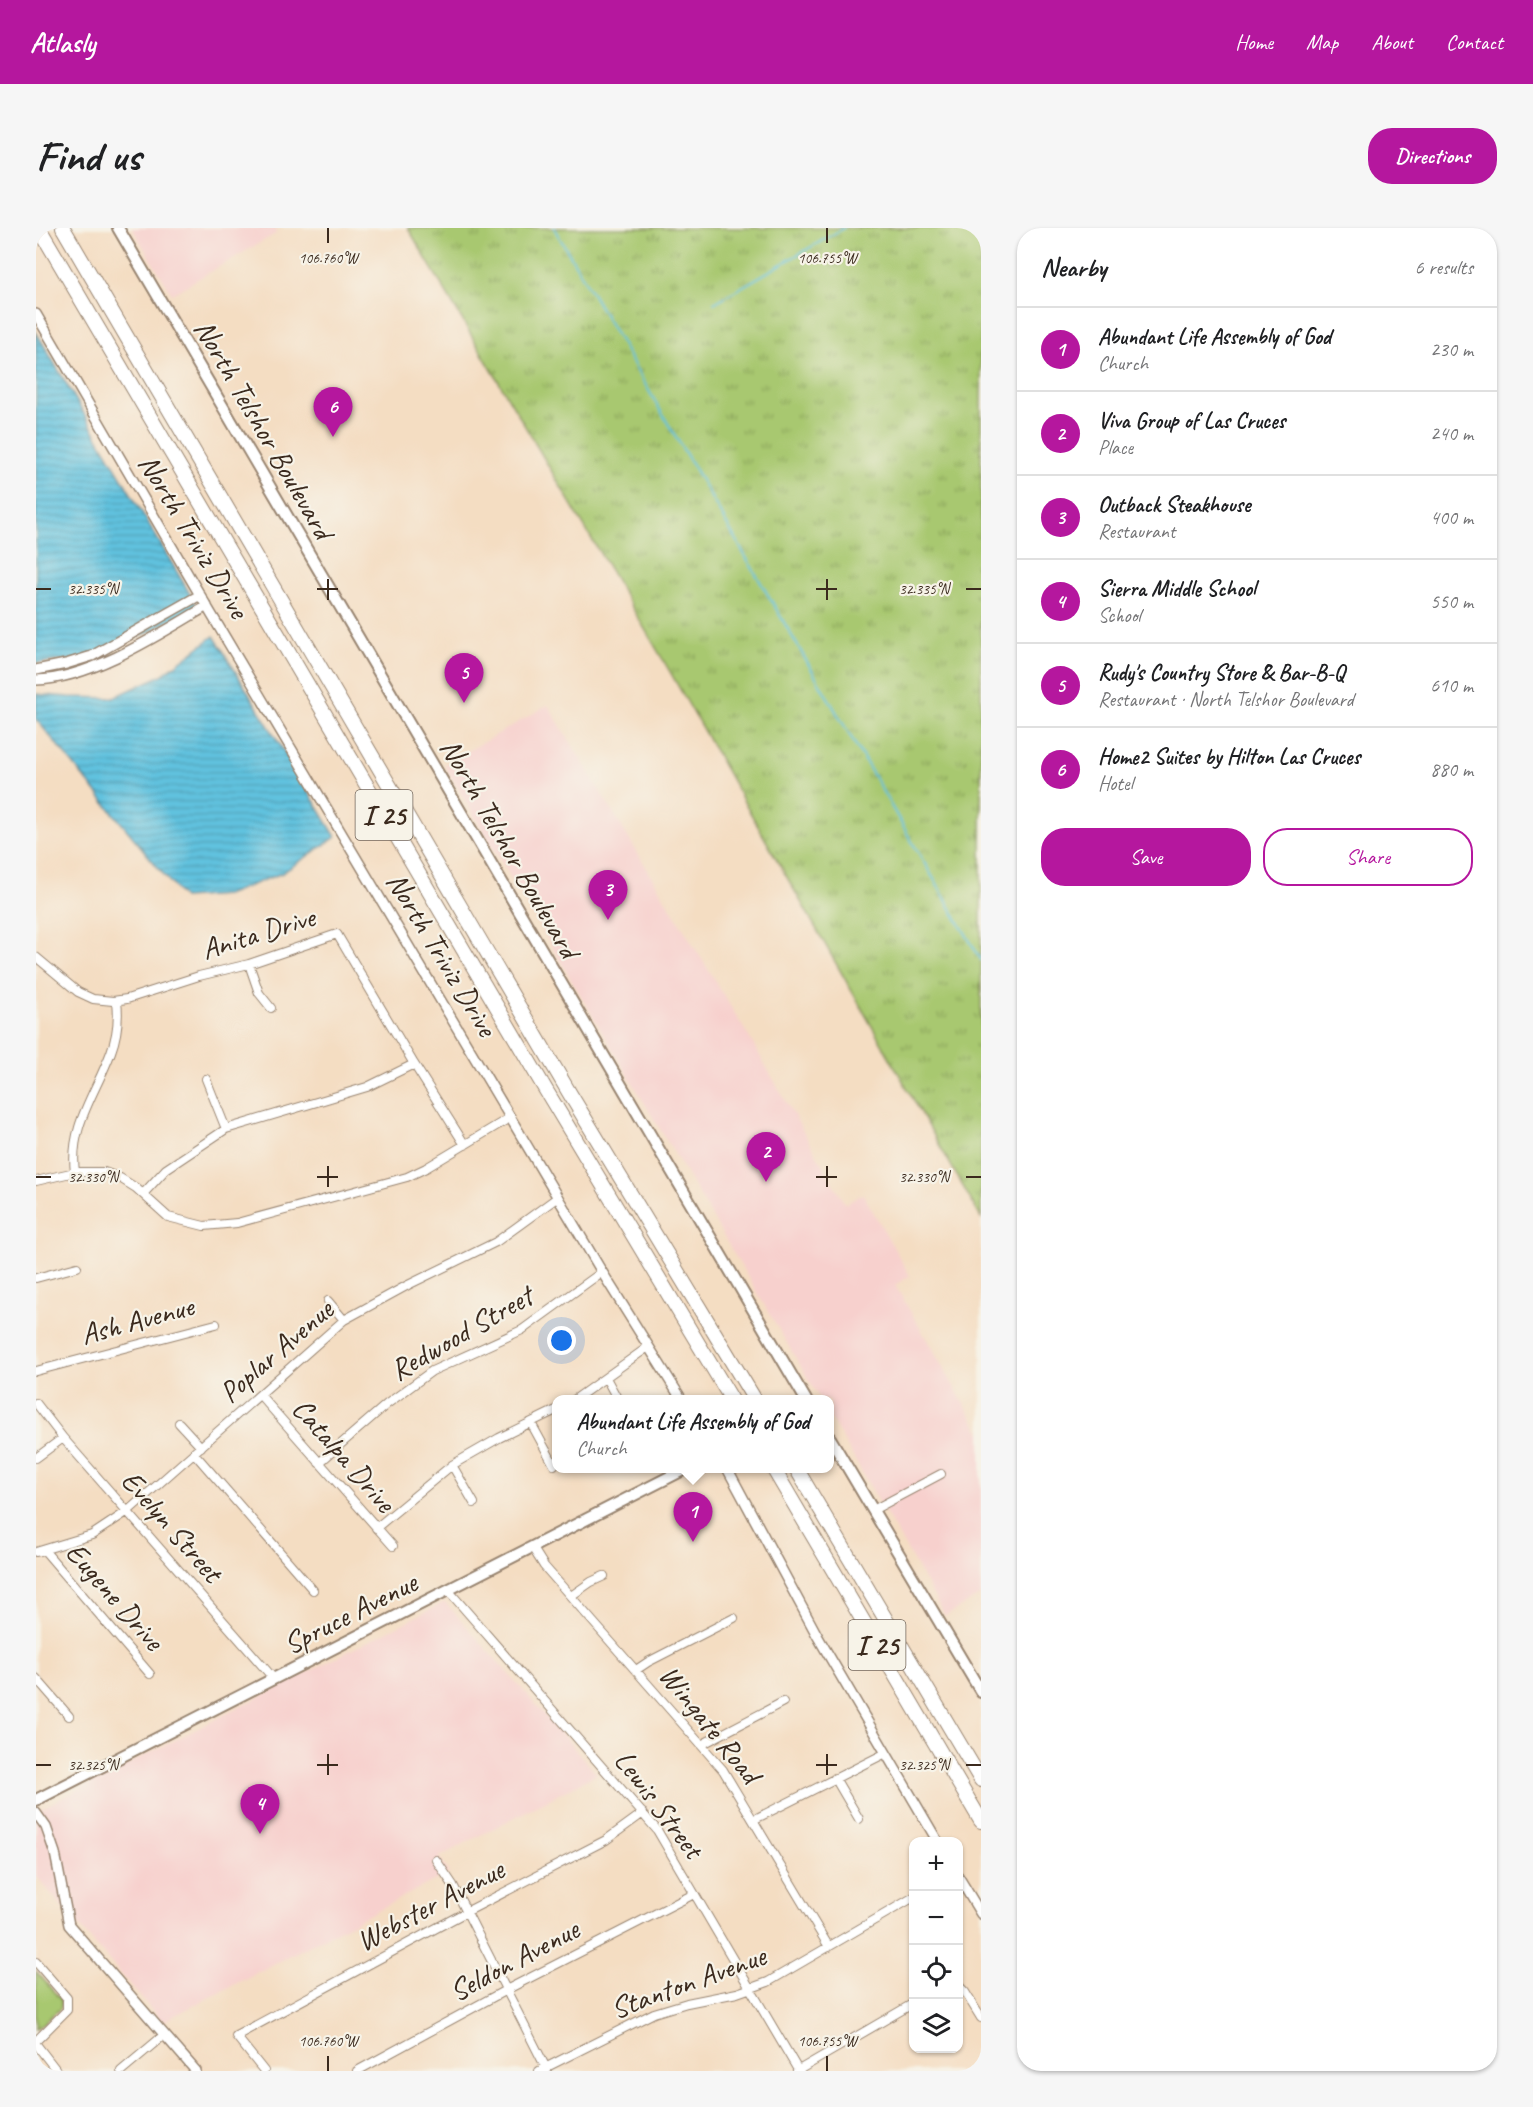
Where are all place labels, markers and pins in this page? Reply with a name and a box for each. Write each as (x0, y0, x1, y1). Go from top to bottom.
pin: 6 (314, 388, 352, 437)
pin: 5 (444, 654, 484, 703)
pin: 3 (588, 870, 628, 920)
pin: 2 (746, 1132, 786, 1182)
pin: 1 (674, 1492, 712, 1542)
pin: 4 (240, 1784, 280, 1834)

